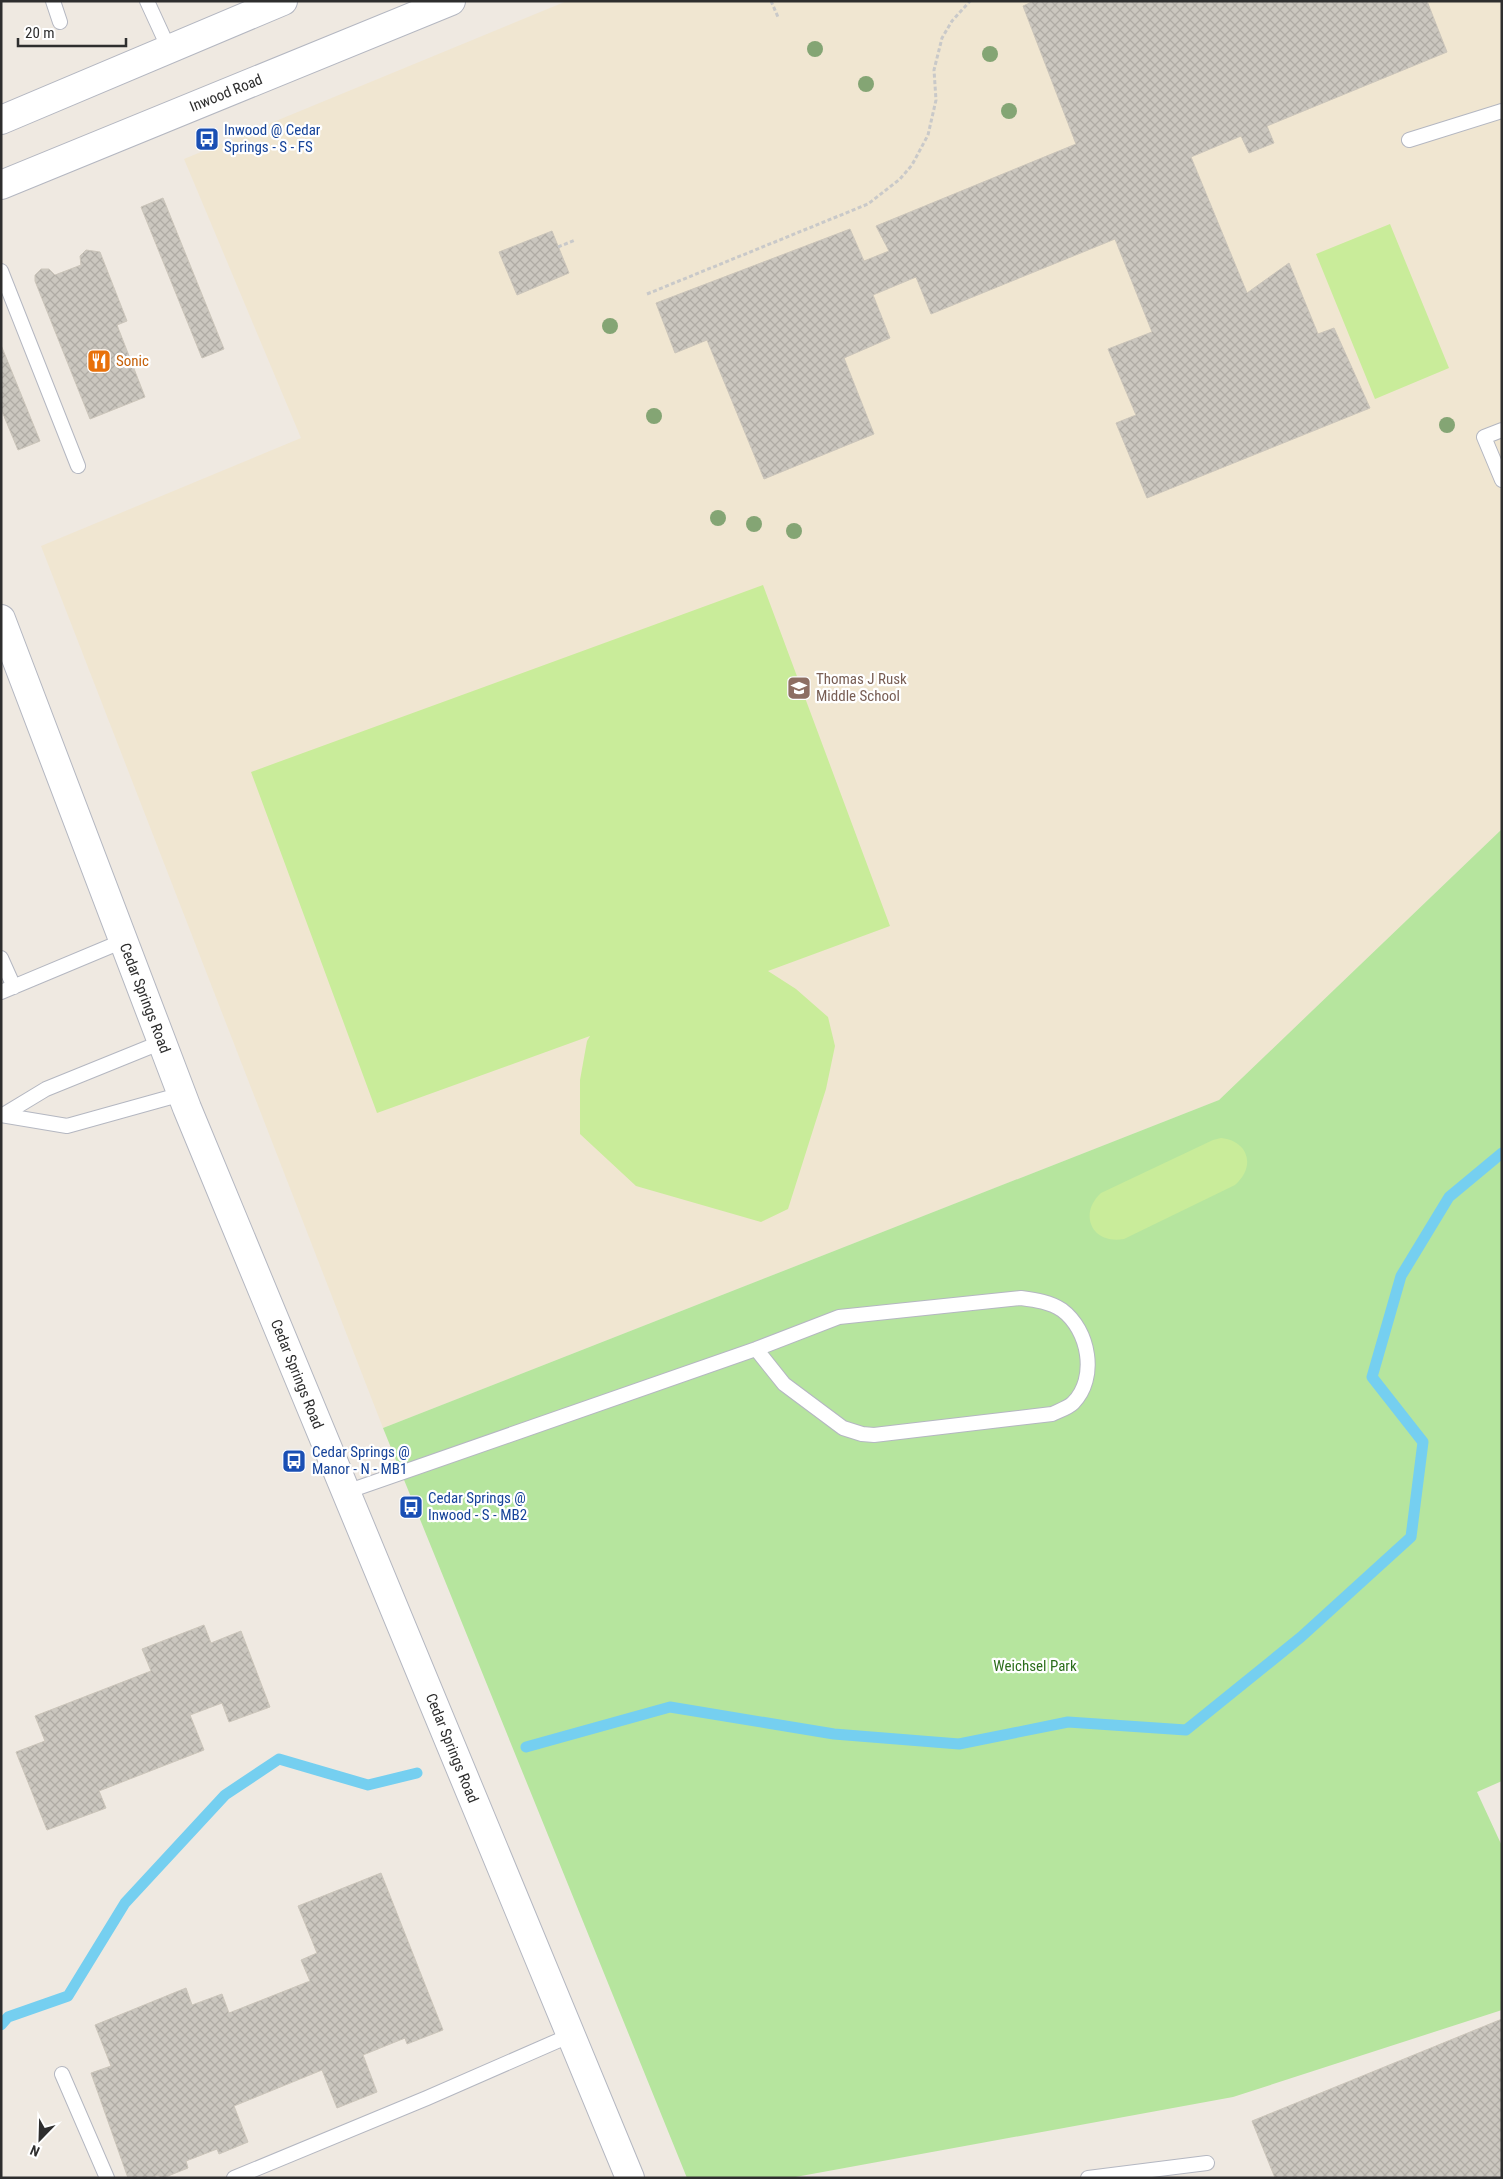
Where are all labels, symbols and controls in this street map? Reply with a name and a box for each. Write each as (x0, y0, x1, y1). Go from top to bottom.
scale bar (18, 15, 125, 47)
text: 20 m (25, 24, 55, 42)
street label: Inwood Road (187, 70, 265, 116)
place label: Inwood @ Cedar Springs - S - FS (224, 121, 321, 156)
bus stop icon: Inwood @ Cedar Springs - S - FS (194, 126, 220, 152)
restaurant icon: Sonic (86, 348, 112, 374)
place label: Sonic (116, 352, 149, 370)
place label: Thomas J Rusk Middle School (816, 670, 907, 705)
school or university icon: Thomas J Rusk Middle School (786, 675, 812, 701)
street label: Cedar Springs Road (116, 940, 174, 1056)
street label: Cedar Springs Road (267, 1317, 327, 1431)
place label: Cedar Springs @ Manor - N - MB1 (312, 1443, 410, 1478)
bus stop icon: Cedar Springs @ Manor - N - MB1 (281, 1448, 307, 1474)
place label: Cedar Springs @ Inwood - S - MB2 (428, 1489, 527, 1524)
bus stop icon: Cedar Springs @ Inwood - S - MB2 (398, 1494, 424, 1520)
park label: Weichsel Park (993, 1657, 1077, 1675)
street label: Cedar Springs Road (422, 1691, 482, 1805)
north arrow (15, 2114, 65, 2164)
text: N (28, 2142, 42, 2160)

